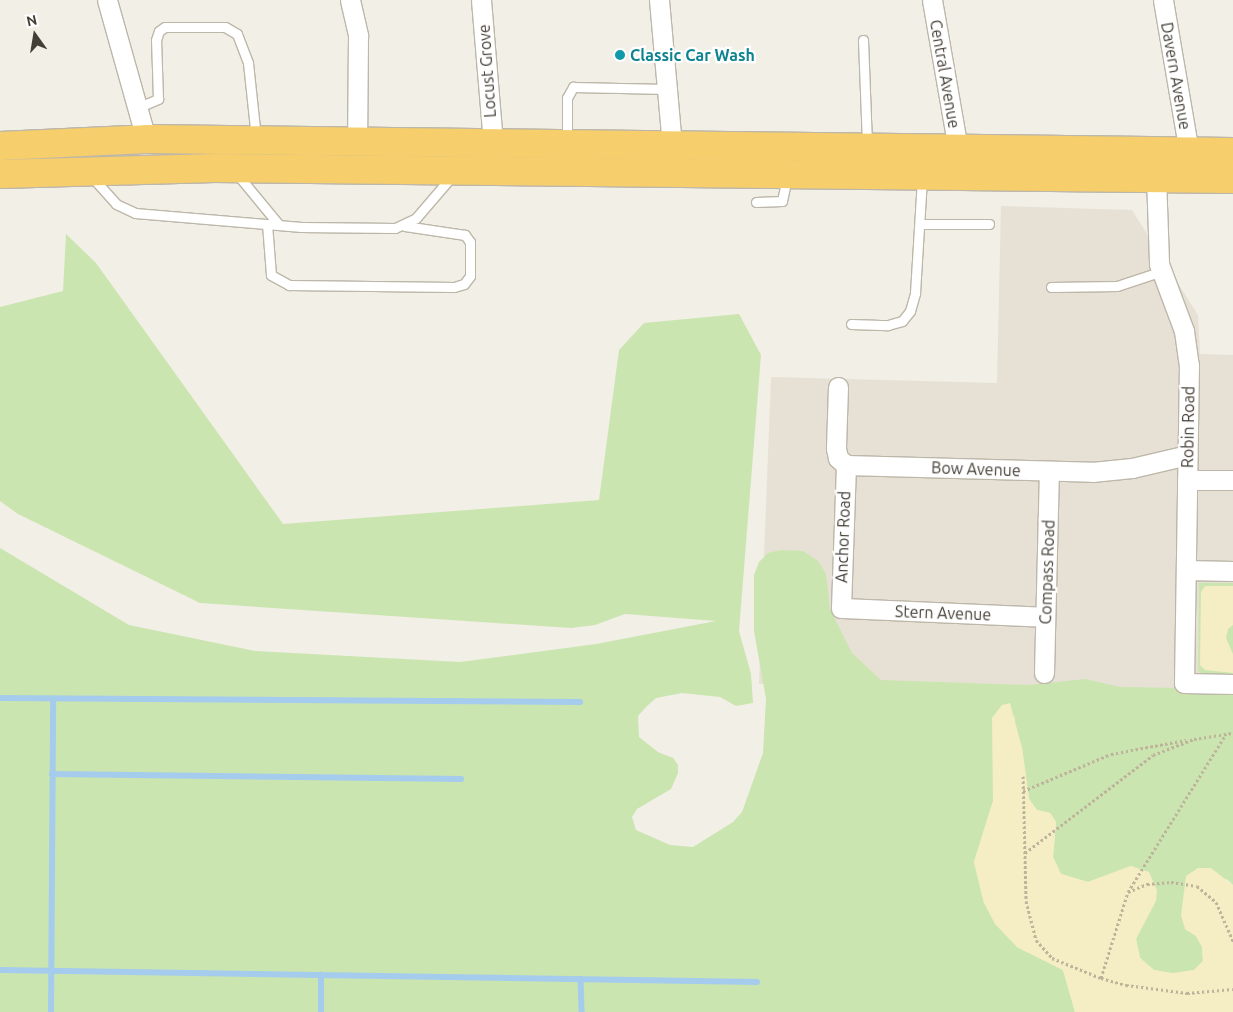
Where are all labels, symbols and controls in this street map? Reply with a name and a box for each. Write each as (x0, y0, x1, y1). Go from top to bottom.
north arrow (10, 10, 60, 60)
text: N (25, 11, 39, 29)
street label: Central Avenue (926, 18, 964, 130)
street label: Davern Avenue (1157, 21, 1195, 131)
street label: Locust Grove (474, 24, 500, 118)
place label: Classic Car Wash (630, 45, 755, 65)
marker: Classic Car Wash (614, 49, 626, 61)
street label: Robin Road (1178, 386, 1198, 468)
street label: Bow Avenue (931, 458, 1021, 480)
street label: Anchor Road (832, 491, 854, 583)
street label: Compass Road (1036, 519, 1058, 625)
street label: Stern Avenue (895, 602, 991, 624)

